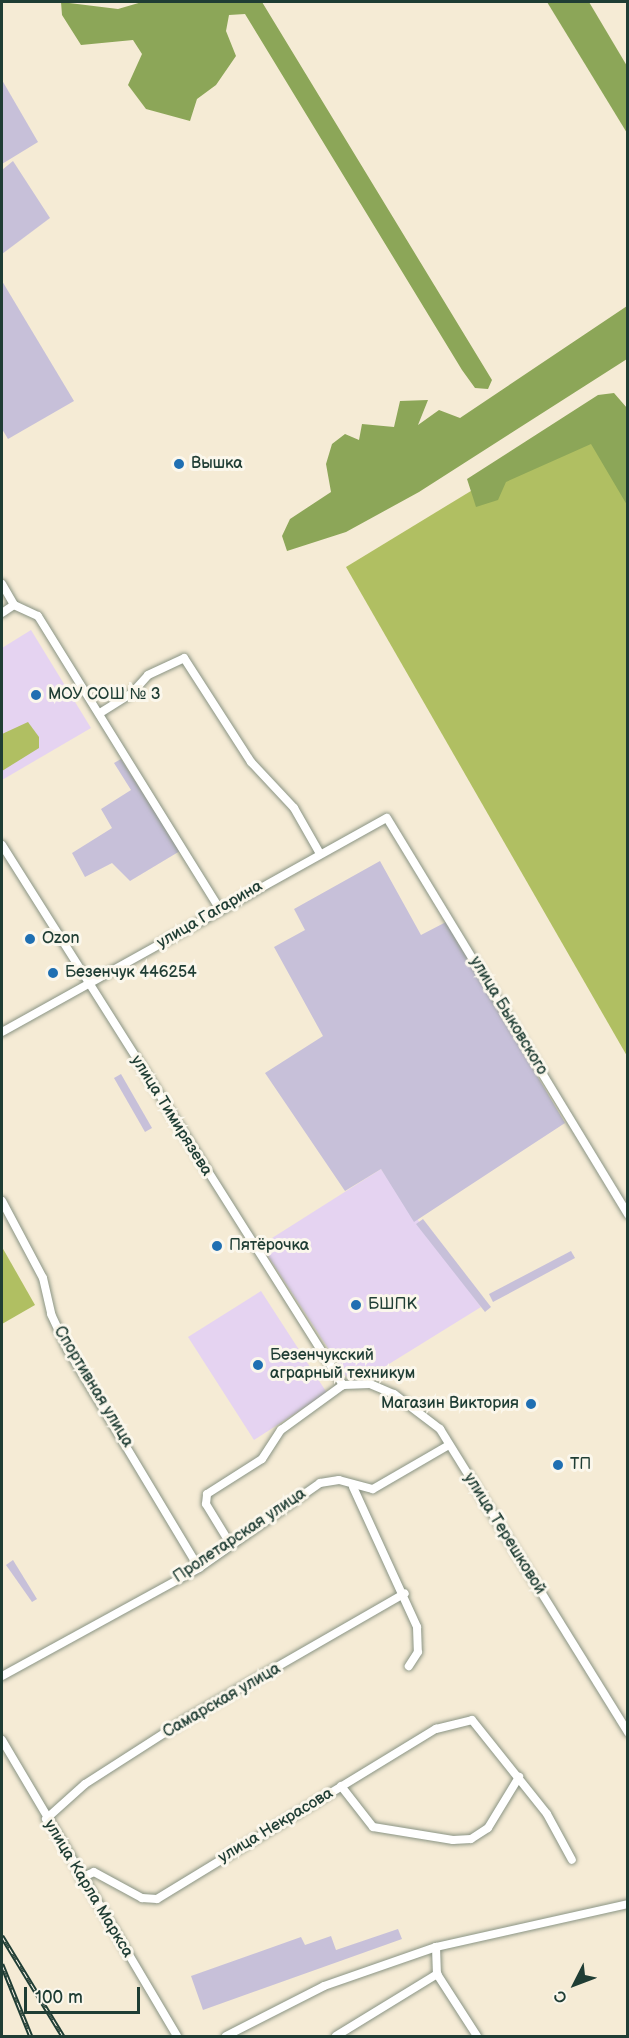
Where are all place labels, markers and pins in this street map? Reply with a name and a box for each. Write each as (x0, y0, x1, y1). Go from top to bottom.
place label: Вышка (191, 454, 243, 474)
marker: Вышка (172, 457, 186, 471)
place label: МОУ СОШ № 3 (48, 685, 161, 705)
marker: МОУ СОШ № 3 (29, 688, 43, 702)
place label: Ozon (42, 929, 80, 949)
marker: Ozon (23, 932, 37, 946)
place label: Безенчук 446254 (65, 963, 197, 983)
marker: Безенчук 446254 (46, 966, 60, 980)
place label: Пятёрочка (229, 1236, 309, 1256)
marker: Пятёрочка (210, 1239, 224, 1253)
place label: БШПК (368, 1295, 417, 1315)
marker: БШПК (349, 1298, 363, 1312)
place label: Безенчукский аграрный техникум (270, 1346, 415, 1384)
marker: Безенчукский аграрный техникум (251, 1358, 265, 1372)
place label: Магазин Виктория (381, 1394, 519, 1414)
marker: Магазин Виктория (524, 1397, 538, 1411)
place label: ТП (570, 1455, 591, 1475)
marker: ТП (551, 1458, 565, 1472)

